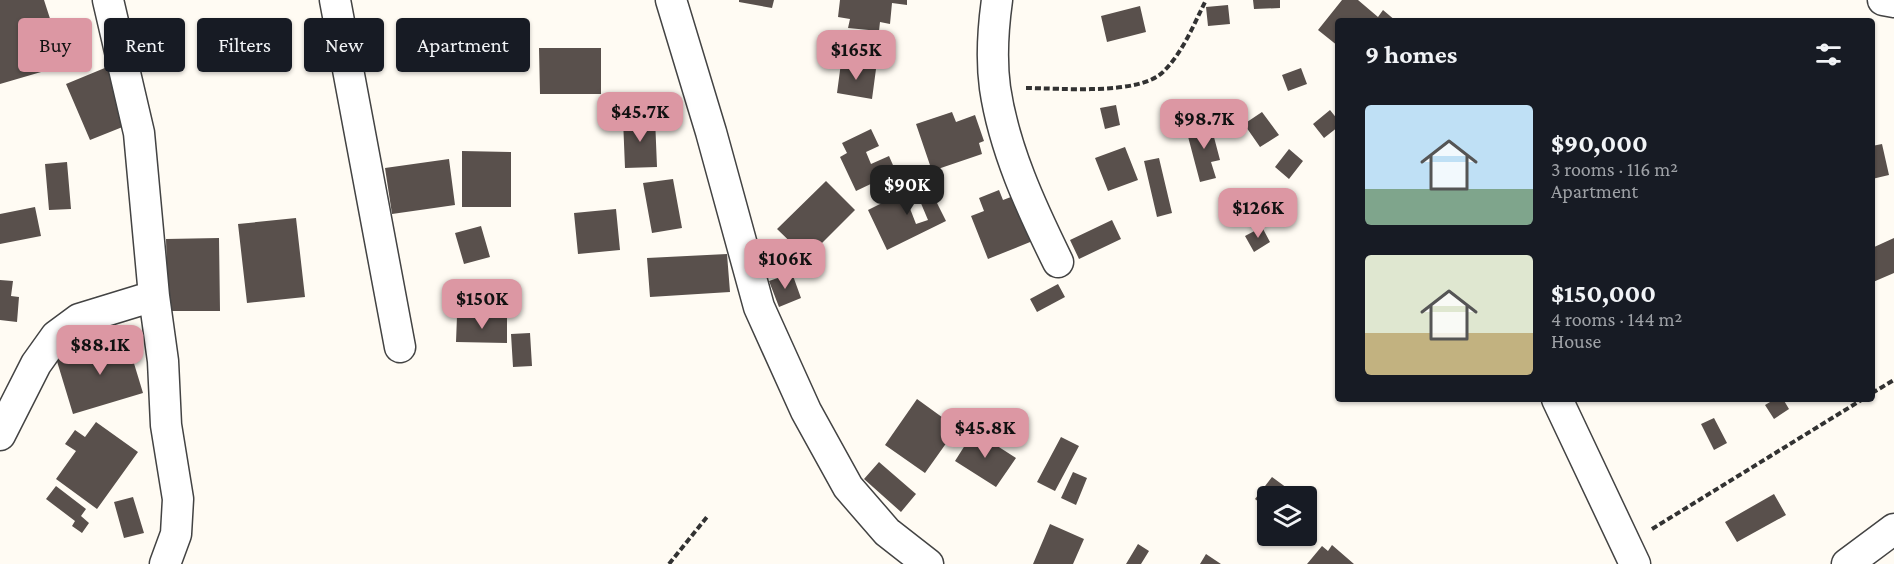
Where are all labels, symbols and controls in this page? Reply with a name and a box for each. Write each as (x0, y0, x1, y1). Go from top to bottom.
chip: Buy (18, 18, 92, 72)
chip: Rent (104, 18, 185, 72)
chip: Filters (197, 18, 292, 72)
chip: New (304, 18, 384, 72)
chip: Apartment (396, 18, 530, 72)
pin: $165K (814, 30, 898, 81)
text: $165K (831, 38, 881, 60)
icon: filters (1812, 38, 1845, 71)
text: 9 homes (1365, 40, 1457, 69)
pin: $45.7K (591, 92, 689, 143)
pin: $98.7K (1155, 99, 1253, 150)
text: $45.7K (611, 100, 669, 122)
text: $98.7K (1174, 107, 1234, 129)
icon: home (1413, 129, 1485, 201)
text: $90,000 (1551, 129, 1648, 158)
text: 3 rooms · 116 m² (1551, 158, 1678, 180)
pin: $90K (871, 165, 943, 216)
text: $90K (884, 173, 930, 195)
text: Apartment (1551, 180, 1638, 202)
pin: $126K (1216, 188, 1300, 239)
text: $126K (1232, 196, 1284, 218)
pin: $106K (743, 239, 827, 290)
text: $106K (758, 247, 812, 269)
pin: $150K (440, 279, 524, 330)
icon: home (1413, 279, 1485, 351)
text: $150,000 (1551, 279, 1656, 308)
text: $150K (456, 287, 508, 309)
text: 4 rooms · 144 m² (1551, 308, 1682, 330)
pin: $88.1K (51, 325, 149, 376)
text: House (1551, 330, 1601, 352)
text: $88.1K (71, 333, 130, 355)
pin: $45.8K (936, 408, 1034, 459)
text: $45.8K (955, 416, 1015, 438)
map controls (1257, 486, 1317, 546)
button: layers (1257, 486, 1317, 546)

